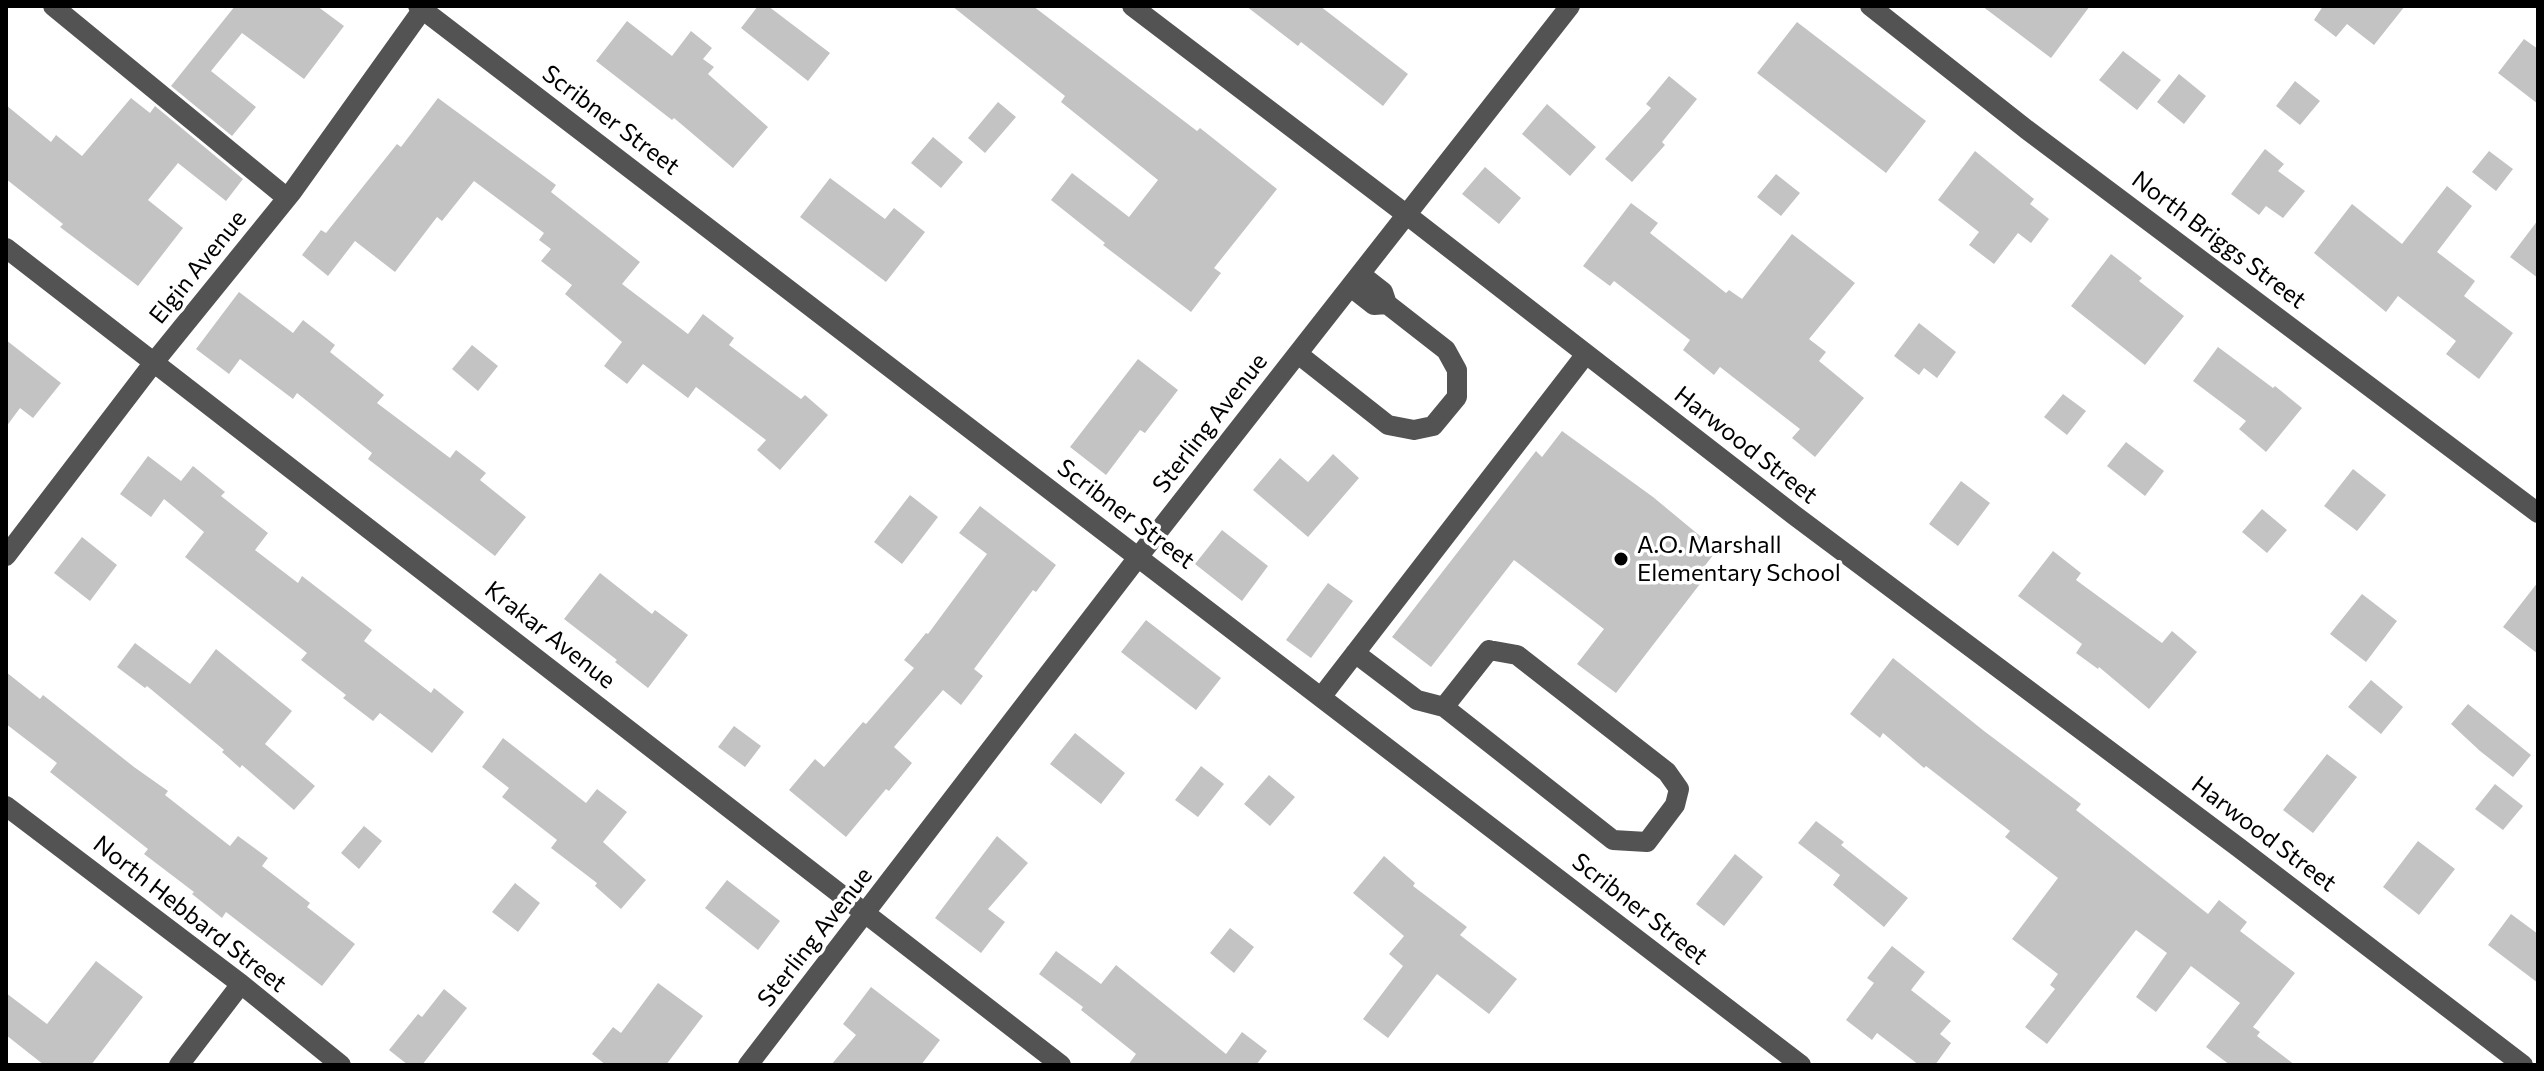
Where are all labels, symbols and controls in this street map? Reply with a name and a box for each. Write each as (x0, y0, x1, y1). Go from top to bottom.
street label: Scribner Street (537, 59, 685, 181)
street label: North Briggs Street (2126, 165, 2312, 315)
street label: Elgin Avenue (143, 204, 253, 330)
street label: Sterling Avenue (1147, 347, 1273, 499)
street label: Harwood Street (1669, 380, 1823, 510)
street label: Scribner Street (1052, 453, 1200, 575)
place label: A.O. Marshall Elementary School (1637, 531, 1841, 587)
marker: A.O. Marshall Elementary School (1612, 550, 1630, 568)
street label: Krakar Avenue (479, 575, 621, 695)
street label: Harwood Street (2186, 770, 2342, 898)
street label: North Hebbard Street (88, 830, 292, 998)
street label: Scribner Street (1566, 847, 1714, 971)
street label: Sterling Avenue (752, 861, 878, 1013)

